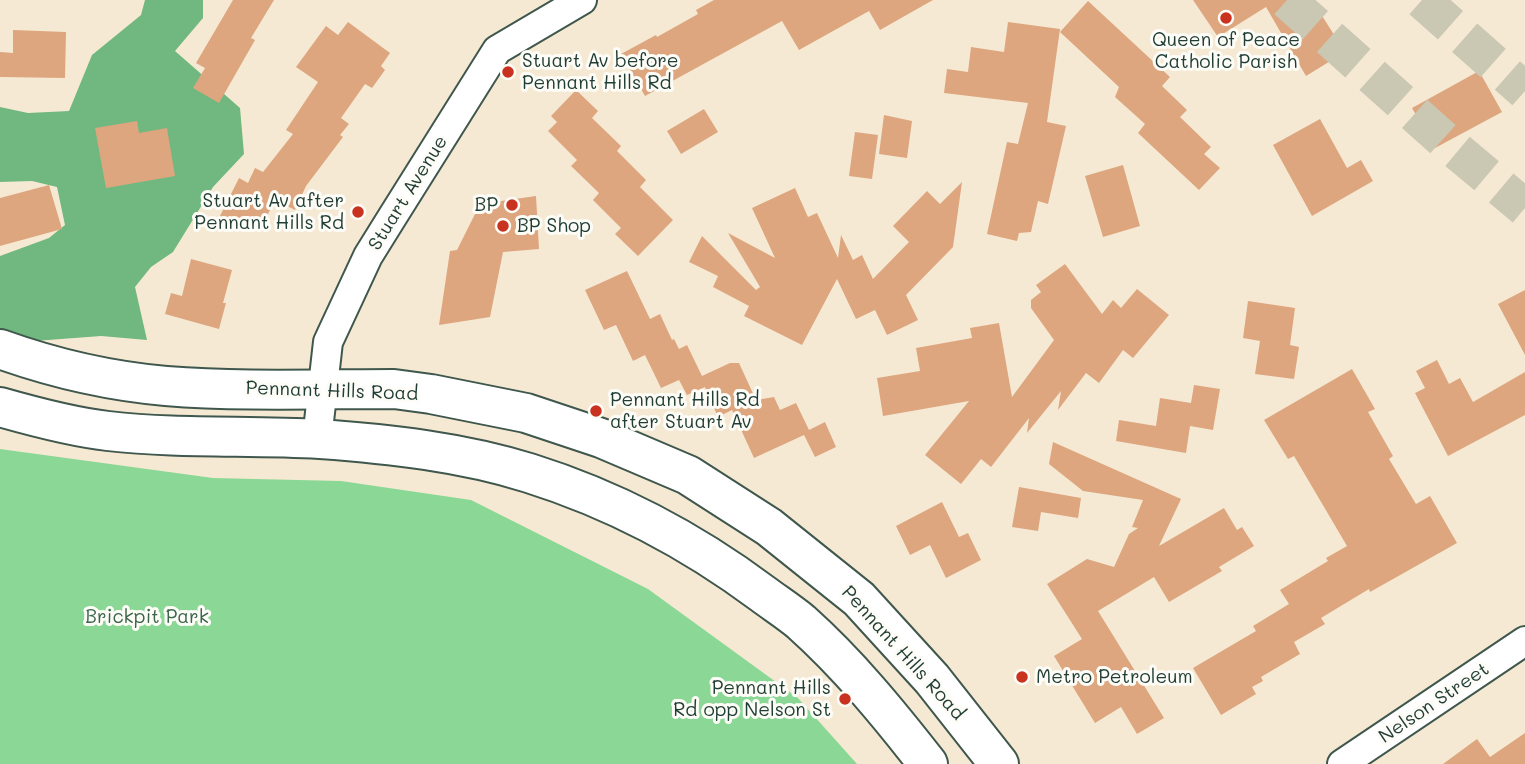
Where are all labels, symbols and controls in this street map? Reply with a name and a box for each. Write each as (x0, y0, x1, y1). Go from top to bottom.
marker: Queen of Peace Catholic Parish (1218, 10, 1234, 26)
place label: Queen of Peace Catholic Parish (1152, 29, 1300, 73)
place label: Stuart Av before Pennant Hills Rd (522, 50, 678, 94)
marker: Stuart Av before Pennant Hills Rd (500, 64, 516, 80)
street label: Stuart Avenue (364, 131, 452, 255)
place label: Stuart Av after Pennant Hills Rd (194, 190, 344, 234)
place label: BP (475, 194, 498, 216)
marker: BP (504, 197, 520, 213)
marker: Stuart Av after Pennant Hills Rd (350, 204, 366, 220)
place label: BP Shop (517, 215, 591, 237)
marker: BP Shop (495, 218, 511, 234)
street label: Pennant Hills Road (245, 377, 419, 405)
place label: Pennant Hills Rd after Stuart Av (610, 389, 760, 433)
marker: Pennant Hills Rd after Stuart Av (588, 403, 604, 419)
street label: Pennant Hills Road (837, 581, 969, 725)
park label: Brickpit Park (85, 606, 209, 628)
street label: Nelson Street (1375, 658, 1493, 748)
place label: Metro Petroleum (1036, 666, 1193, 688)
marker: Metro Petroleum (1014, 669, 1030, 685)
place label: Pennant Hills Rd opp Nelson St (673, 677, 831, 721)
marker: Pennant Hills Rd opp Nelson St (837, 691, 853, 707)

